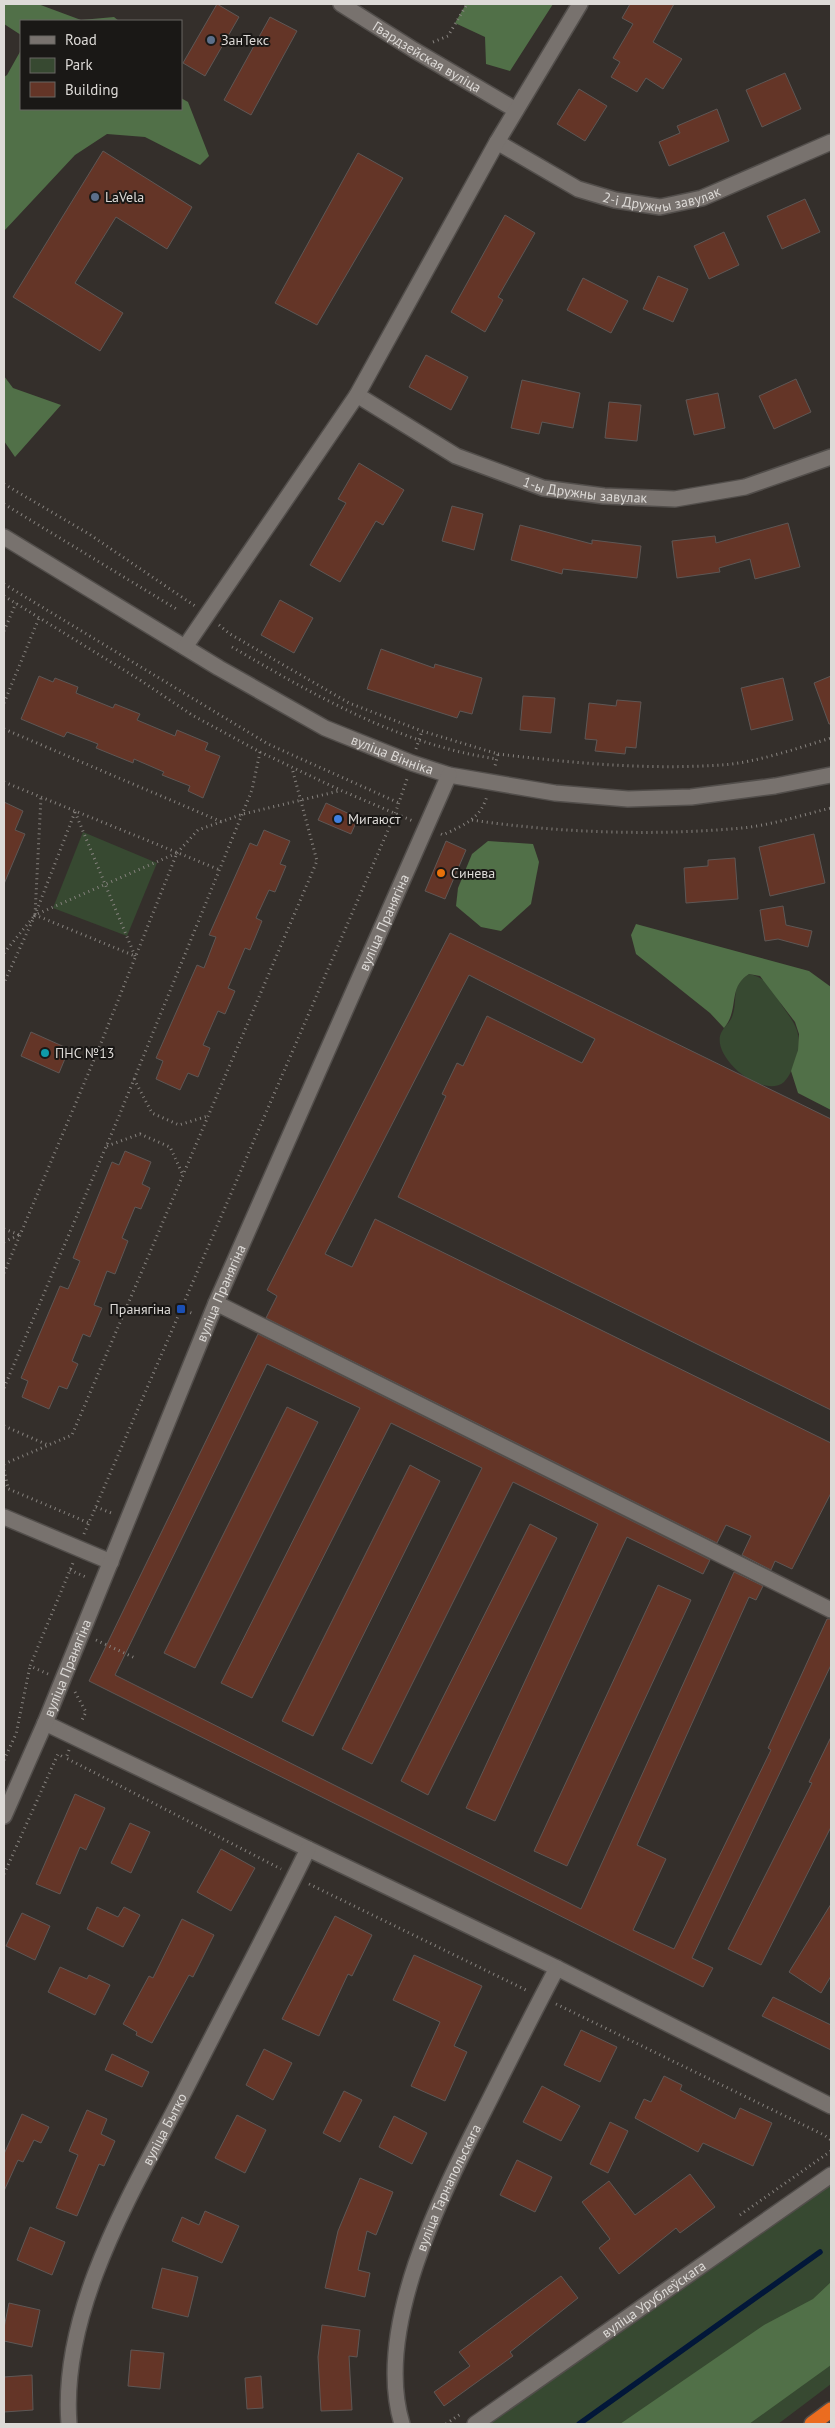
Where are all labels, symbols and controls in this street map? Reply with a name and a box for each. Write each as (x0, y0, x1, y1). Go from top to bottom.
street label: Гвардзейская вуліца (369, 17, 485, 97)
legend (20, 20, 182, 110)
text: Road (65, 30, 97, 49)
place label: ЗанТекс (221, 31, 269, 49)
marker: ЗанТекс (205, 34, 217, 46)
text: Park (65, 55, 93, 74)
text: Building (65, 80, 119, 99)
street label: 2-і Дружны завулак (601, 182, 724, 216)
place label: LaVela (105, 188, 144, 206)
marker: LaVela (89, 191, 101, 203)
street label: 1-ы Дружны завулак (520, 472, 648, 507)
street label: вуліца Вінніка (348, 730, 436, 778)
place label: Мигаюст (348, 810, 401, 828)
marker: Мигаюст (332, 813, 344, 825)
place label: Синева (451, 864, 495, 882)
marker: Синева (435, 867, 447, 879)
street label: вуліца Пранягіна (355, 871, 413, 974)
place label: ПНС №13 (55, 1044, 114, 1062)
marker: ПНС №13 (39, 1047, 51, 1059)
street label: вуліца Пранягіна (192, 1242, 250, 1344)
place label: Пранягіна (110, 1300, 171, 1318)
marker: Пранягіна (175, 1303, 187, 1315)
street label: вуліца Пранягіна (39, 1616, 95, 1720)
street label: вуліца Бытко (138, 2090, 191, 2168)
street label: вуліца Тарнапольскага (412, 2121, 485, 2254)
street label: вуліца Урублеўскага (598, 2256, 709, 2342)

